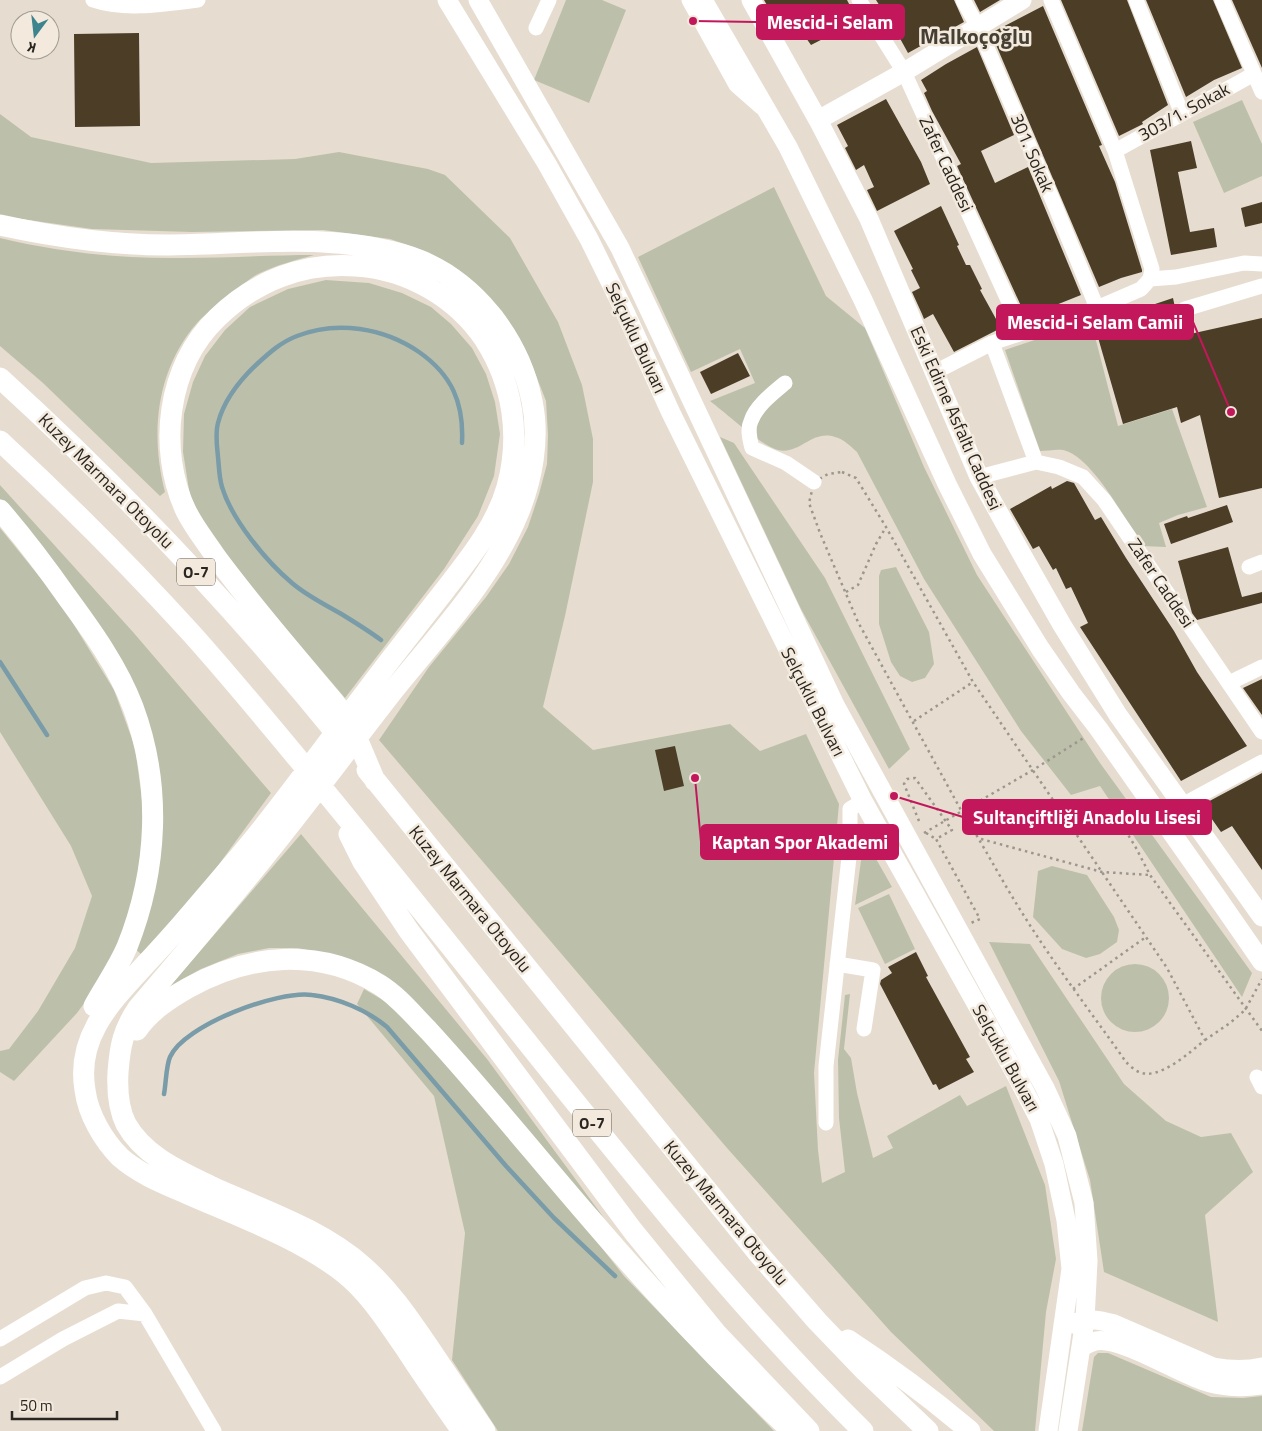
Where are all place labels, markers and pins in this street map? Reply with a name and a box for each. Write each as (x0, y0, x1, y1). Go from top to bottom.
callout: Mescid-i Selam (757, 5, 904, 39)
callout: Mescid-i Selam Camii (997, 305, 1193, 339)
callout: Sultançiftliği Anadolu Lisesi (963, 800, 1211, 834)
callout: Kaptan Spor Akademi (701, 825, 898, 859)

